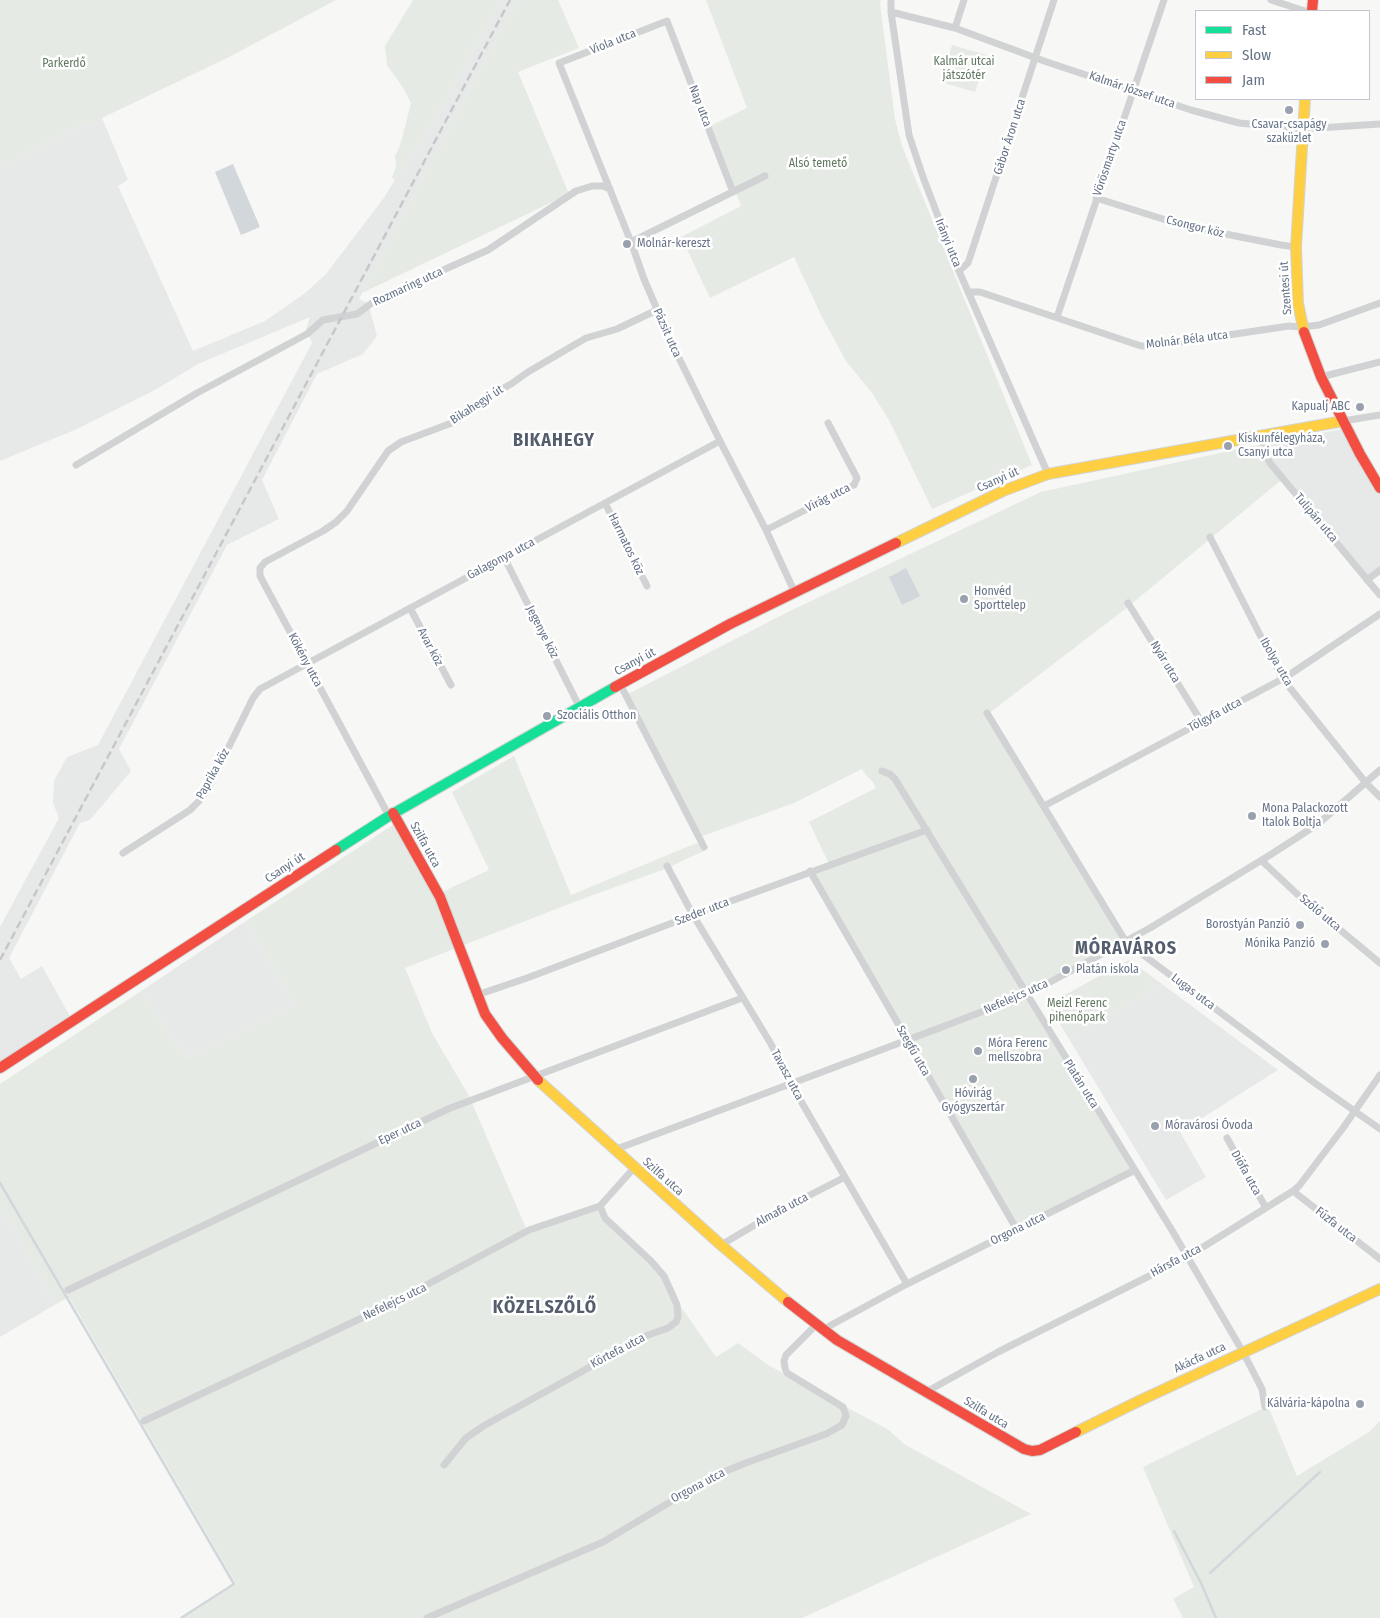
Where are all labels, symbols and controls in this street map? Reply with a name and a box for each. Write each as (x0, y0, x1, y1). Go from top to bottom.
legend (1195, 10, 1370, 100)
text: Fast (1242, 21, 1266, 39)
street label: Viola utca (588, 26, 638, 58)
text: Slow (1242, 46, 1271, 64)
park label: Kalmár utcai játszótér (933, 55, 995, 83)
park label: Parkerdő (42, 57, 86, 71)
street label: Kalmár József utca (1087, 69, 1177, 111)
text: Jam (1242, 71, 1265, 89)
street label: Nap utca (686, 83, 714, 129)
street label: Gábor Áron utca (991, 97, 1029, 177)
marker: Csavar-csapágy szaküzlet (1283, 104, 1295, 116)
street label: Vörösmarty utca (1090, 118, 1130, 198)
place label: Csavar-csapágy szaküzlet (1251, 118, 1327, 146)
park label: Alsó temető (789, 157, 847, 171)
street label: Csongor köz (1165, 213, 1225, 241)
street label: Irányi utca (932, 217, 964, 269)
place label: Molnár-kereszt (637, 237, 710, 251)
marker: Molnár-kereszt (621, 238, 633, 250)
street label: Szentesi út (1277, 261, 1295, 315)
street label: Rozmaring utca (371, 265, 445, 309)
street label: Pázsit utca (650, 306, 684, 360)
street label: Molnár Béla utca (1145, 328, 1229, 352)
street label: Bikahegyi út (448, 383, 506, 427)
place label: Kapualj ABC (1291, 400, 1350, 414)
marker: Kapualj ABC (1354, 401, 1366, 413)
district label: BIKAHEGY (512, 430, 596, 452)
place label: Kiskunfélegyháza, Csanyi utca (1238, 432, 1325, 460)
marker: Kiskunfélegyháza, Csanyi utca (1222, 440, 1234, 452)
street label: Csanyi út (975, 464, 1021, 496)
street label: Virág utca (803, 481, 853, 515)
street label: Tulipán utca (1291, 490, 1341, 546)
street label: Harmatos köz (605, 511, 647, 577)
street label: Galagonya utca (465, 535, 537, 583)
place label: Honvéd Sporttelep (974, 585, 1026, 613)
marker: Honvéd Sporttelep (958, 593, 970, 605)
street label: Jegenye köz (523, 603, 561, 661)
street label: Avar köz (414, 626, 446, 668)
street label: Kökény utca (285, 630, 325, 690)
street label: Ibolya utca (1256, 635, 1296, 689)
street label: Nyár utca (1147, 638, 1183, 686)
street label: Csanyi út (612, 645, 658, 679)
street label: Tölgyfa utca (1186, 695, 1244, 735)
place label: Szociális Otthon (557, 709, 636, 723)
marker: Szociális Otthon (541, 710, 553, 722)
street label: Paprika köz (193, 746, 233, 802)
place label: Mona Palackozott Italok Boltja (1262, 802, 1348, 830)
marker: Mona Palackozott Italok Boltja (1246, 810, 1258, 822)
street label: Szilfa utca (407, 820, 443, 870)
street label: Csanyi út (262, 850, 308, 886)
street label: Szőlő utca (1296, 891, 1344, 935)
street label: Szeder utca (673, 895, 731, 929)
place label: Borostyán Panzió (1206, 918, 1290, 932)
marker: Borostyán Panzió (1294, 919, 1306, 931)
place label: Mónika Panzió (1245, 937, 1315, 951)
district label: MÓRAVÁROS (1074, 938, 1178, 960)
marker: Mónika Panzió (1319, 938, 1331, 950)
place label: Platán iskola (1076, 963, 1139, 977)
marker: Platán iskola (1060, 964, 1072, 976)
street label: Lugas utca (1168, 971, 1218, 1013)
street label: Nefelejcs utca (982, 976, 1050, 1018)
park label: Meizl Ferenc pihenőpark (1047, 997, 1107, 1025)
street label: Szegfű utca (893, 1023, 933, 1079)
place label: Móra Ferenc mellszobra (988, 1037, 1047, 1065)
marker: Móra Ferenc mellszobra (972, 1045, 984, 1057)
street label: Tavasz utca (768, 1047, 806, 1103)
street label: Platán utca (1060, 1057, 1102, 1111)
marker: Hóvirág Gyógyszertár (967, 1073, 979, 1085)
place label: Hóvirág Gyógyszertár (941, 1087, 1005, 1115)
street label: Eper utca (376, 1116, 424, 1148)
place label: Móravárosi Óvoda (1165, 1119, 1253, 1133)
marker: Móravárosi Óvoda (1149, 1120, 1161, 1132)
street label: Diófa utca (1228, 1148, 1264, 1198)
street label: Szilfa utca (640, 1155, 686, 1199)
street label: Almafa utca (753, 1190, 811, 1230)
street label: Fűzfa utca (1312, 1204, 1360, 1246)
street label: Orgona utca (988, 1210, 1048, 1248)
street label: Hársfa utca (1148, 1242, 1204, 1280)
street label: Nefelejcs utca (361, 1280, 429, 1324)
district label: KÖZELSZŐLŐ (492, 1297, 598, 1319)
street label: Körtefa utca (588, 1331, 648, 1371)
street label: Akácfa utca (1172, 1340, 1228, 1376)
street label: Szilfa utca (961, 1394, 1011, 1432)
place label: Kálvária-kápolna (1267, 1397, 1350, 1411)
marker: Kálvária-kápolna (1354, 1398, 1366, 1410)
street label: Orgona utca (668, 1466, 728, 1506)

